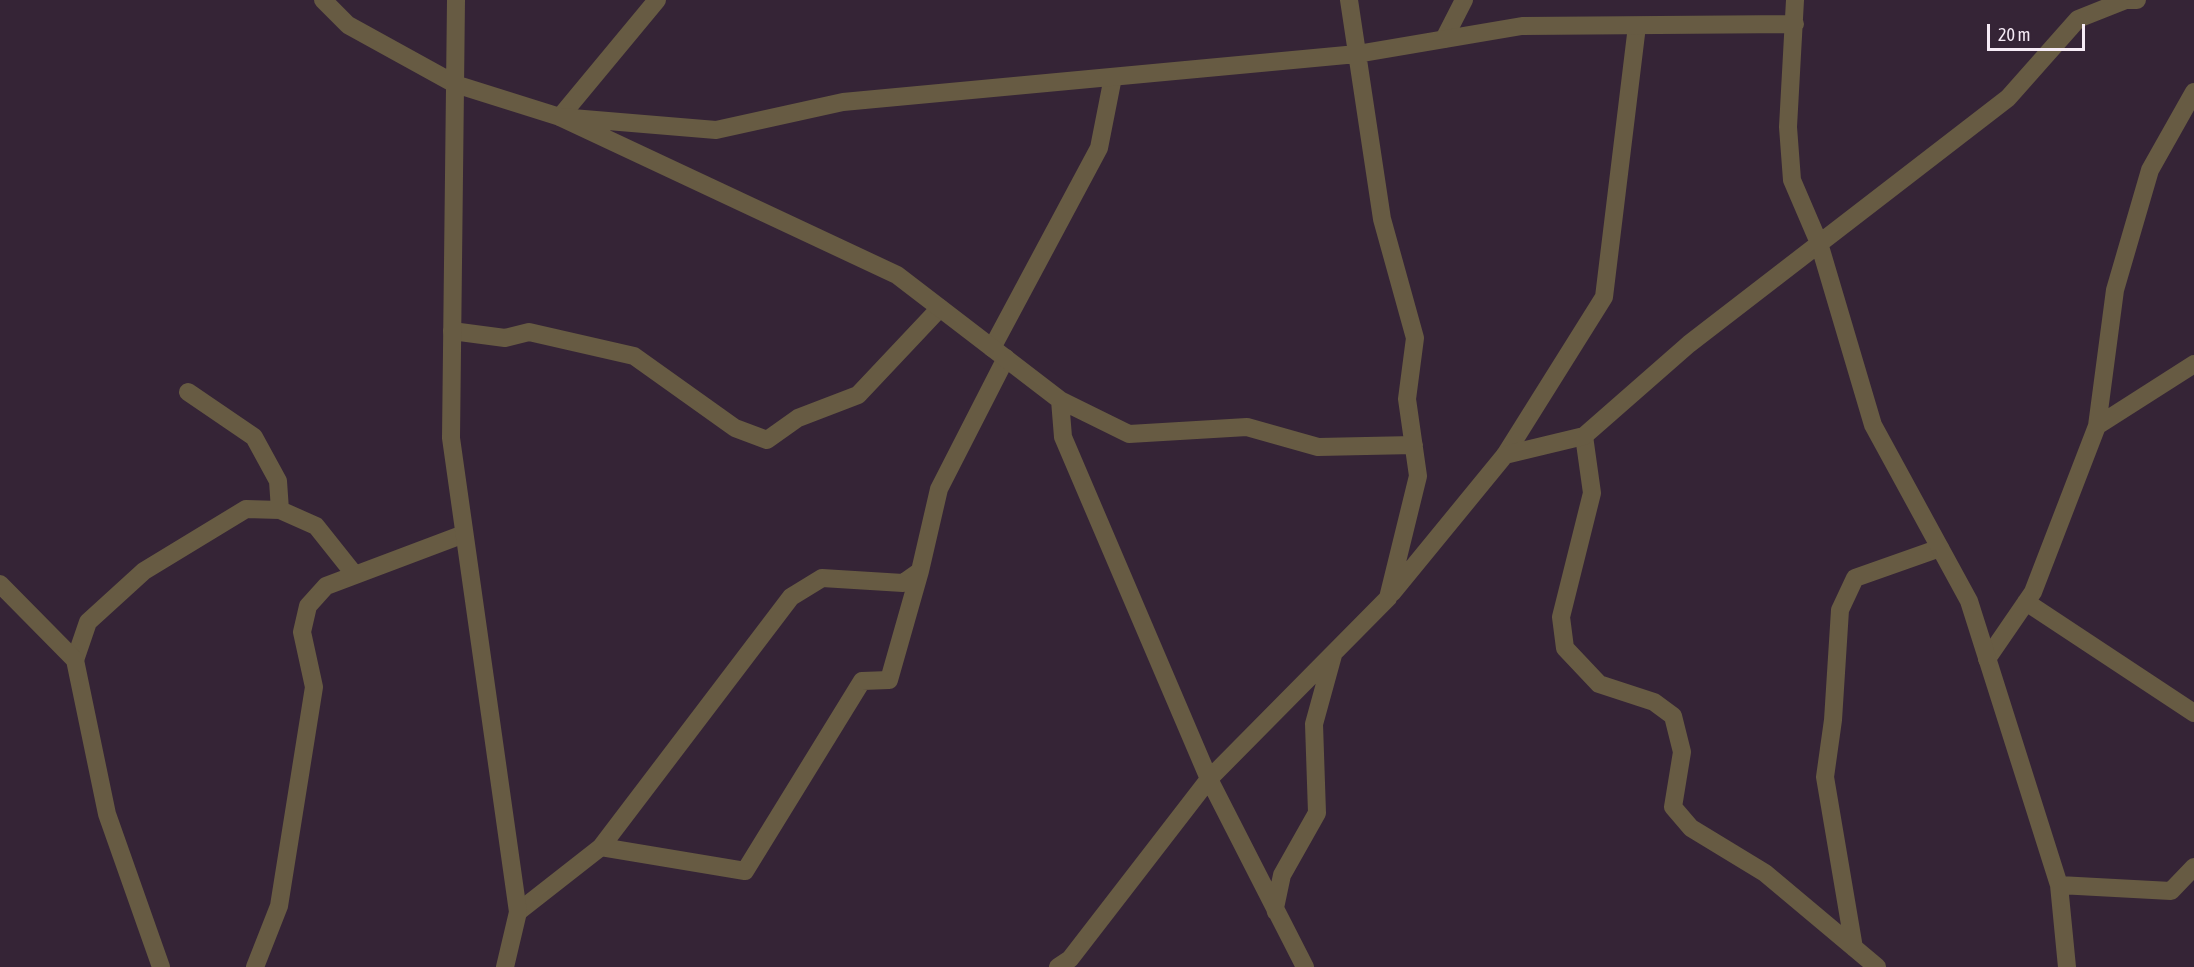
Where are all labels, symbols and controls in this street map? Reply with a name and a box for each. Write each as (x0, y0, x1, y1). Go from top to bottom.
scale bar (1990, 12, 2088, 50)
text: 20 m (1998, 24, 2030, 45)

